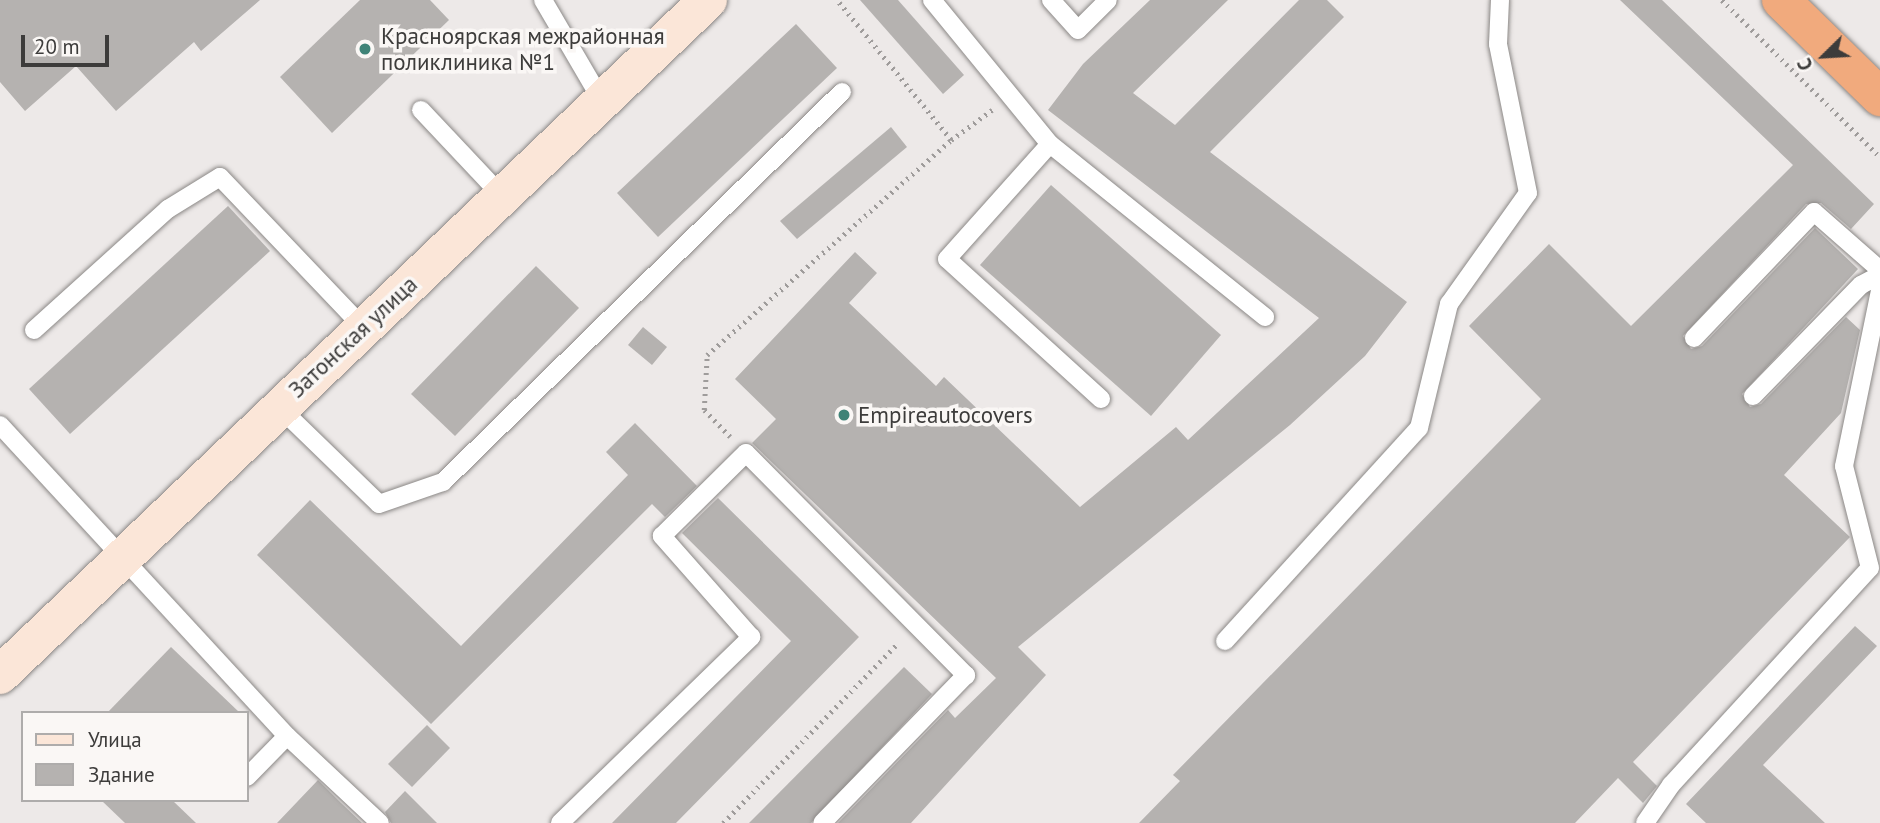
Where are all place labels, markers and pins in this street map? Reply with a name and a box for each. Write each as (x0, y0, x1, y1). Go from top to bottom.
place label: Красноярская межрайонная поликлиника №1 (381, 22, 665, 76)
marker: Красноярская межрайонная поликлиника №1 (355, 39, 375, 59)
place label: Empireautocovers (858, 401, 1033, 429)
marker: Empireautocovers (836, 407, 852, 423)

